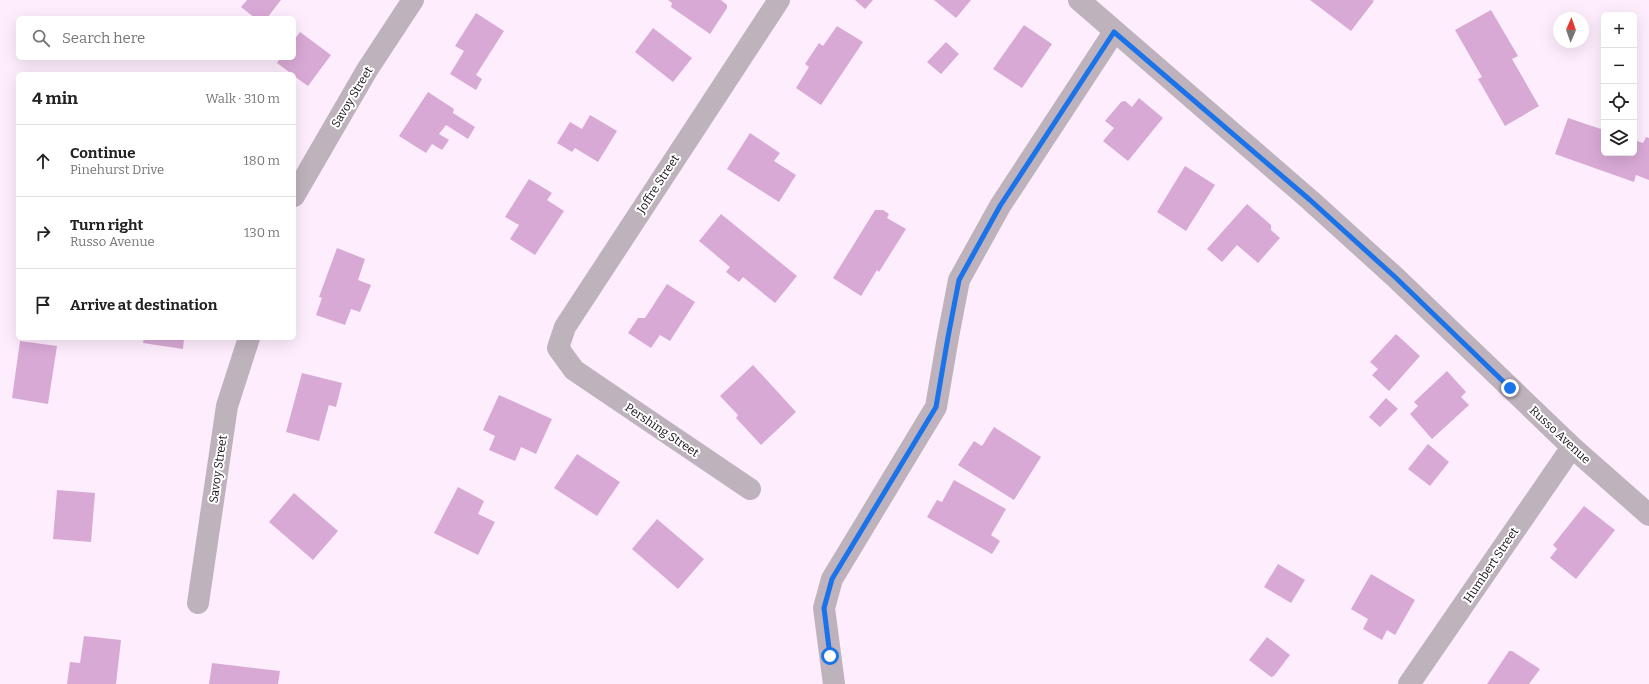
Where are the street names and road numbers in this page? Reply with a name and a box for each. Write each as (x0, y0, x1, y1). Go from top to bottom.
street label: Savoy Street (328, 63, 376, 130)
street label: Joffre Street (633, 152, 682, 217)
street label: Pershing Street (622, 400, 702, 460)
street label: Russo Avenue (1527, 403, 1593, 467)
street label: Savoy Street (206, 433, 230, 504)
street label: Humbert Street (1461, 524, 1522, 605)

